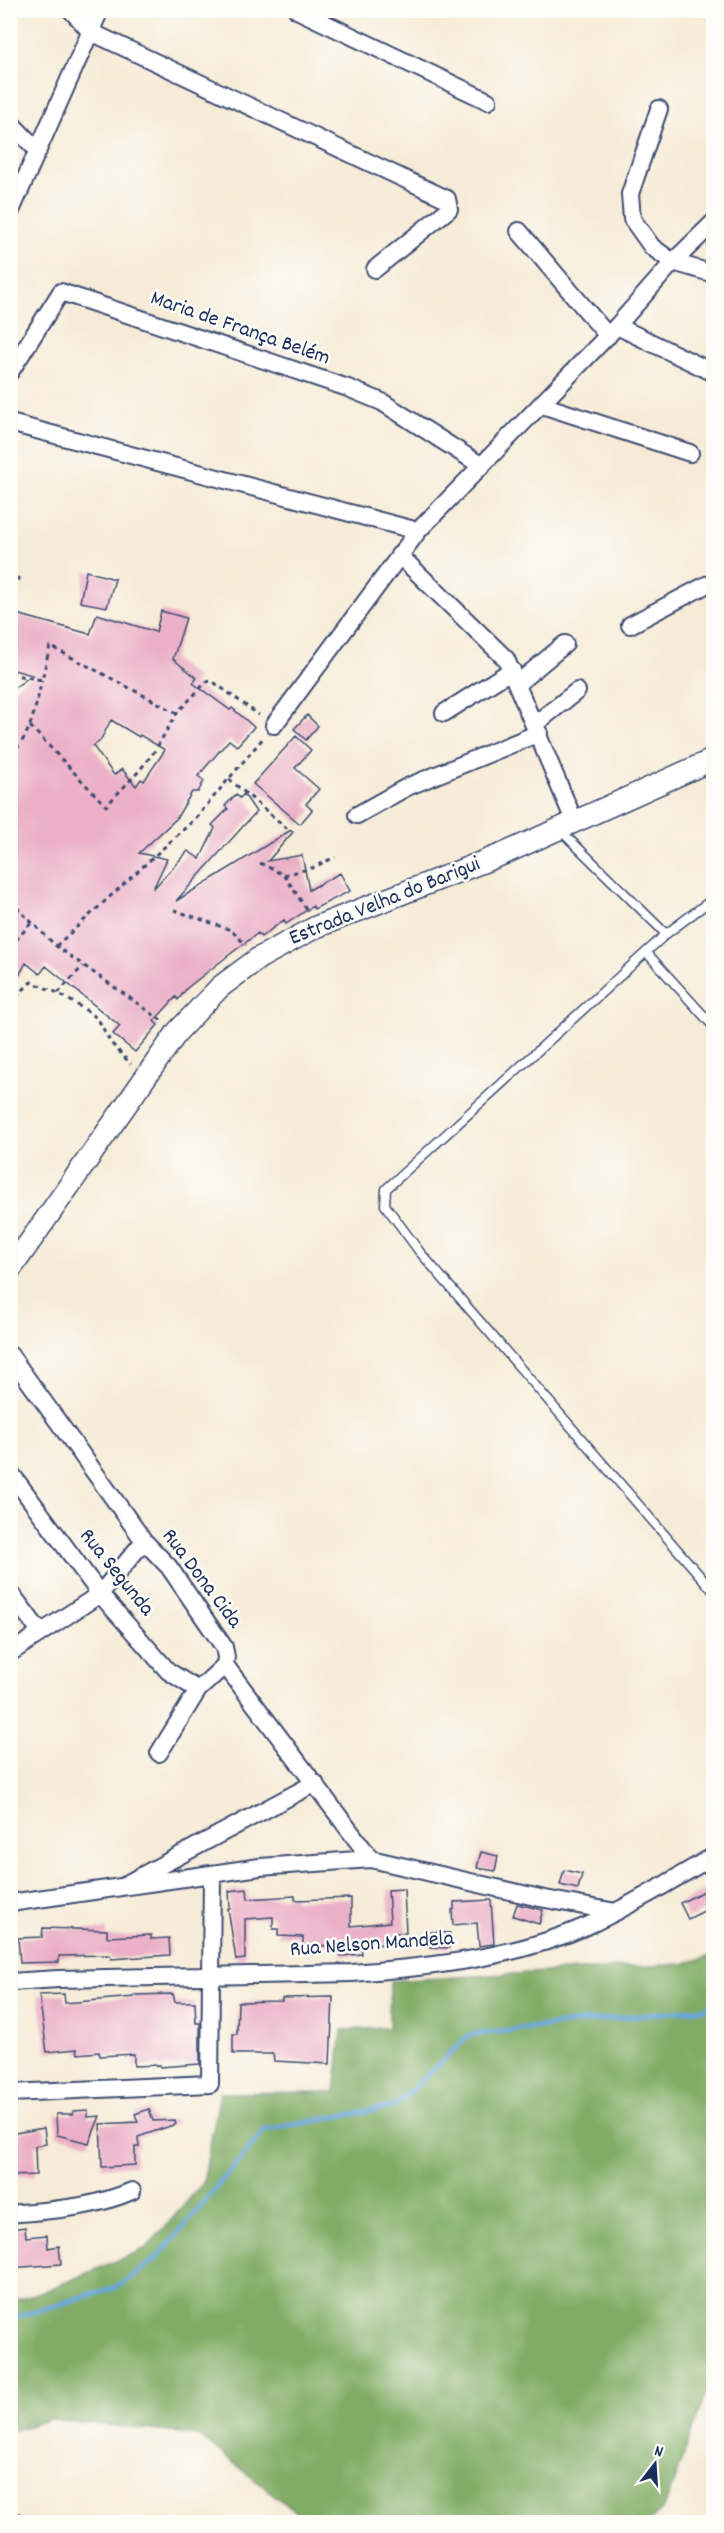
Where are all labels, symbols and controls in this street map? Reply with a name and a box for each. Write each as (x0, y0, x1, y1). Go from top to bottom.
street label: Maria de França Belém (146, 284, 334, 374)
street label: Estrada Velha do Barigui (285, 849, 485, 955)
street label: Rua Segunda (71, 1523, 161, 1624)
street label: Rua Dona Cida (153, 1523, 249, 1636)
street label: Rua Nelson Mandela (289, 1924, 456, 1966)
north arrow (625, 2434, 685, 2494)
text: N (652, 2440, 666, 2464)

